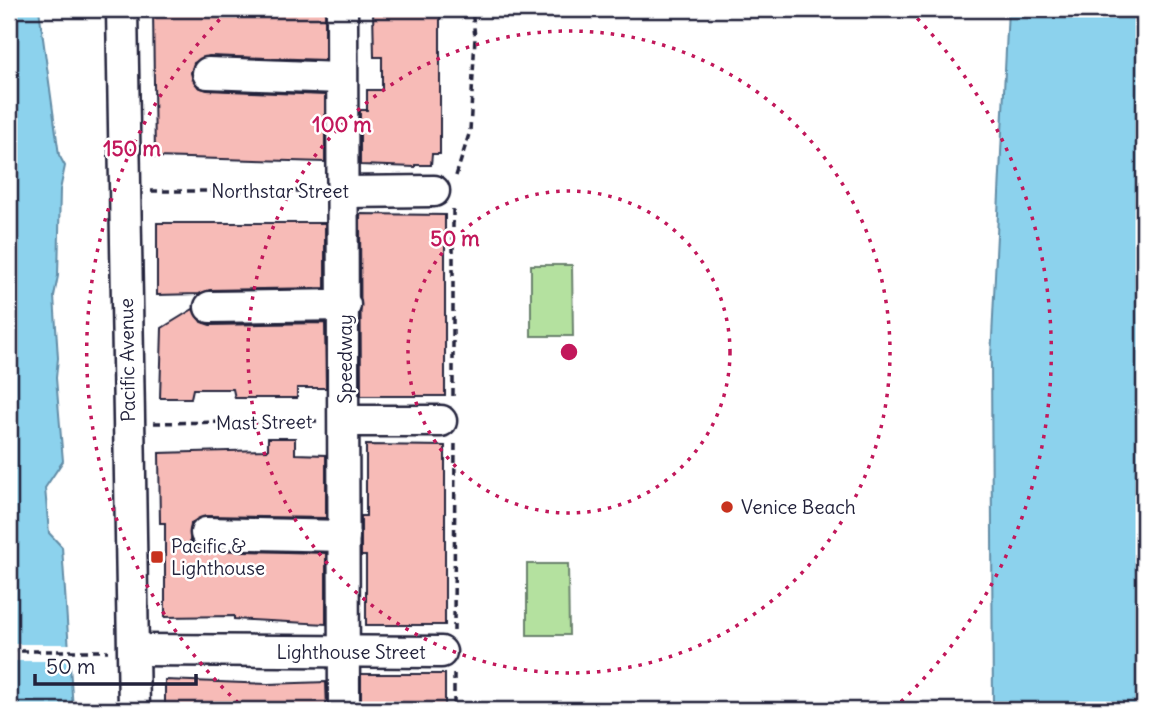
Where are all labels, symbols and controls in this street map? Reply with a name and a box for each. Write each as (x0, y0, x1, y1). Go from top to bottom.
text: 100 m (312, 111, 372, 138)
text: 150 m (103, 135, 161, 162)
street label: Northstar Street (211, 179, 349, 203)
text: 50 m (430, 225, 480, 252)
street label: Pacific Avenue (114, 298, 140, 422)
street label: Speedway (333, 314, 357, 404)
centre of rings (557, 340, 581, 364)
street label: Mast Street (216, 409, 312, 435)
place label: Venice Beach (741, 495, 856, 519)
marker: Venice Beach (719, 499, 735, 515)
place label: Pacific & Lighthouse (171, 534, 265, 580)
marker: Pacific & Lighthouse (149, 549, 165, 565)
street label: Lighthouse Street (276, 640, 426, 664)
scale bar (35, 642, 196, 686)
text: 50 m (46, 653, 95, 680)

